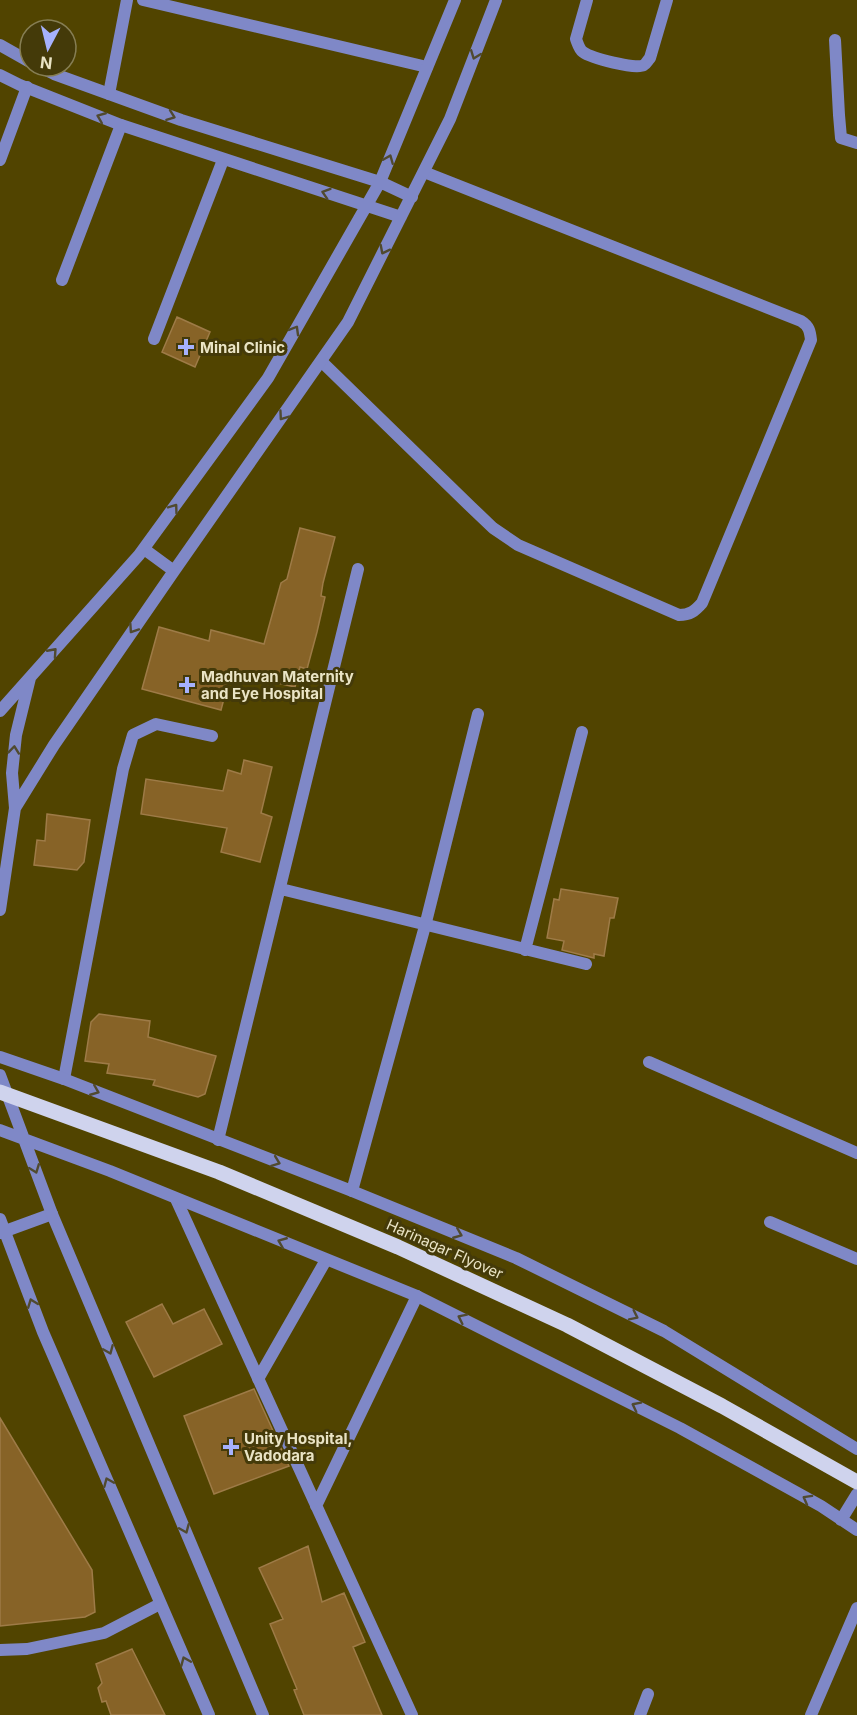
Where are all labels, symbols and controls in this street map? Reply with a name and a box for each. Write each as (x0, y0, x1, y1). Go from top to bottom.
north arrow (18, 18, 78, 78)
one-way arrow (470, 48, 482, 59)
text: N (39, 52, 53, 74)
one-way arrow (165, 109, 176, 122)
one-way arrow (96, 112, 107, 124)
one-way arrow (382, 154, 394, 165)
one-way arrow (321, 188, 332, 200)
one-way arrow (380, 244, 392, 255)
one-way arrow (288, 326, 299, 336)
marker: Minal Clinic (177, 338, 195, 356)
place label: Minal Clinic (200, 338, 285, 357)
one-way arrow (279, 410, 290, 421)
one-way arrow (167, 503, 178, 514)
one-way arrow (129, 623, 141, 633)
one-way arrow (46, 648, 57, 658)
place label: Madhuvan Maternity and Eye Hospital (201, 667, 354, 703)
marker: Madhuvan Maternity and Eye Hospital (178, 676, 196, 694)
one-way arrow (7, 745, 20, 754)
one-way arrow (88, 1084, 99, 1096)
one-way arrow (270, 1155, 281, 1167)
one-way arrow (28, 1163, 40, 1174)
street label: Harinagar Flyover (384, 1215, 507, 1283)
one-way arrow (451, 1227, 462, 1239)
one-way arrow (278, 1237, 289, 1249)
one-way arrow (27, 1298, 39, 1309)
one-way arrow (628, 1309, 639, 1321)
one-way arrow (457, 1314, 468, 1325)
one-way arrow (102, 1343, 114, 1354)
one-way arrow (631, 1401, 642, 1413)
place label: Unity Hospital, Vadodara (244, 1429, 352, 1465)
marker: Unity Hospital, Vadodara (222, 1438, 240, 1456)
one-way arrow (103, 1478, 115, 1489)
one-way arrow (803, 1495, 813, 1506)
one-way arrow (178, 1523, 190, 1534)
one-way arrow (181, 1657, 193, 1668)

